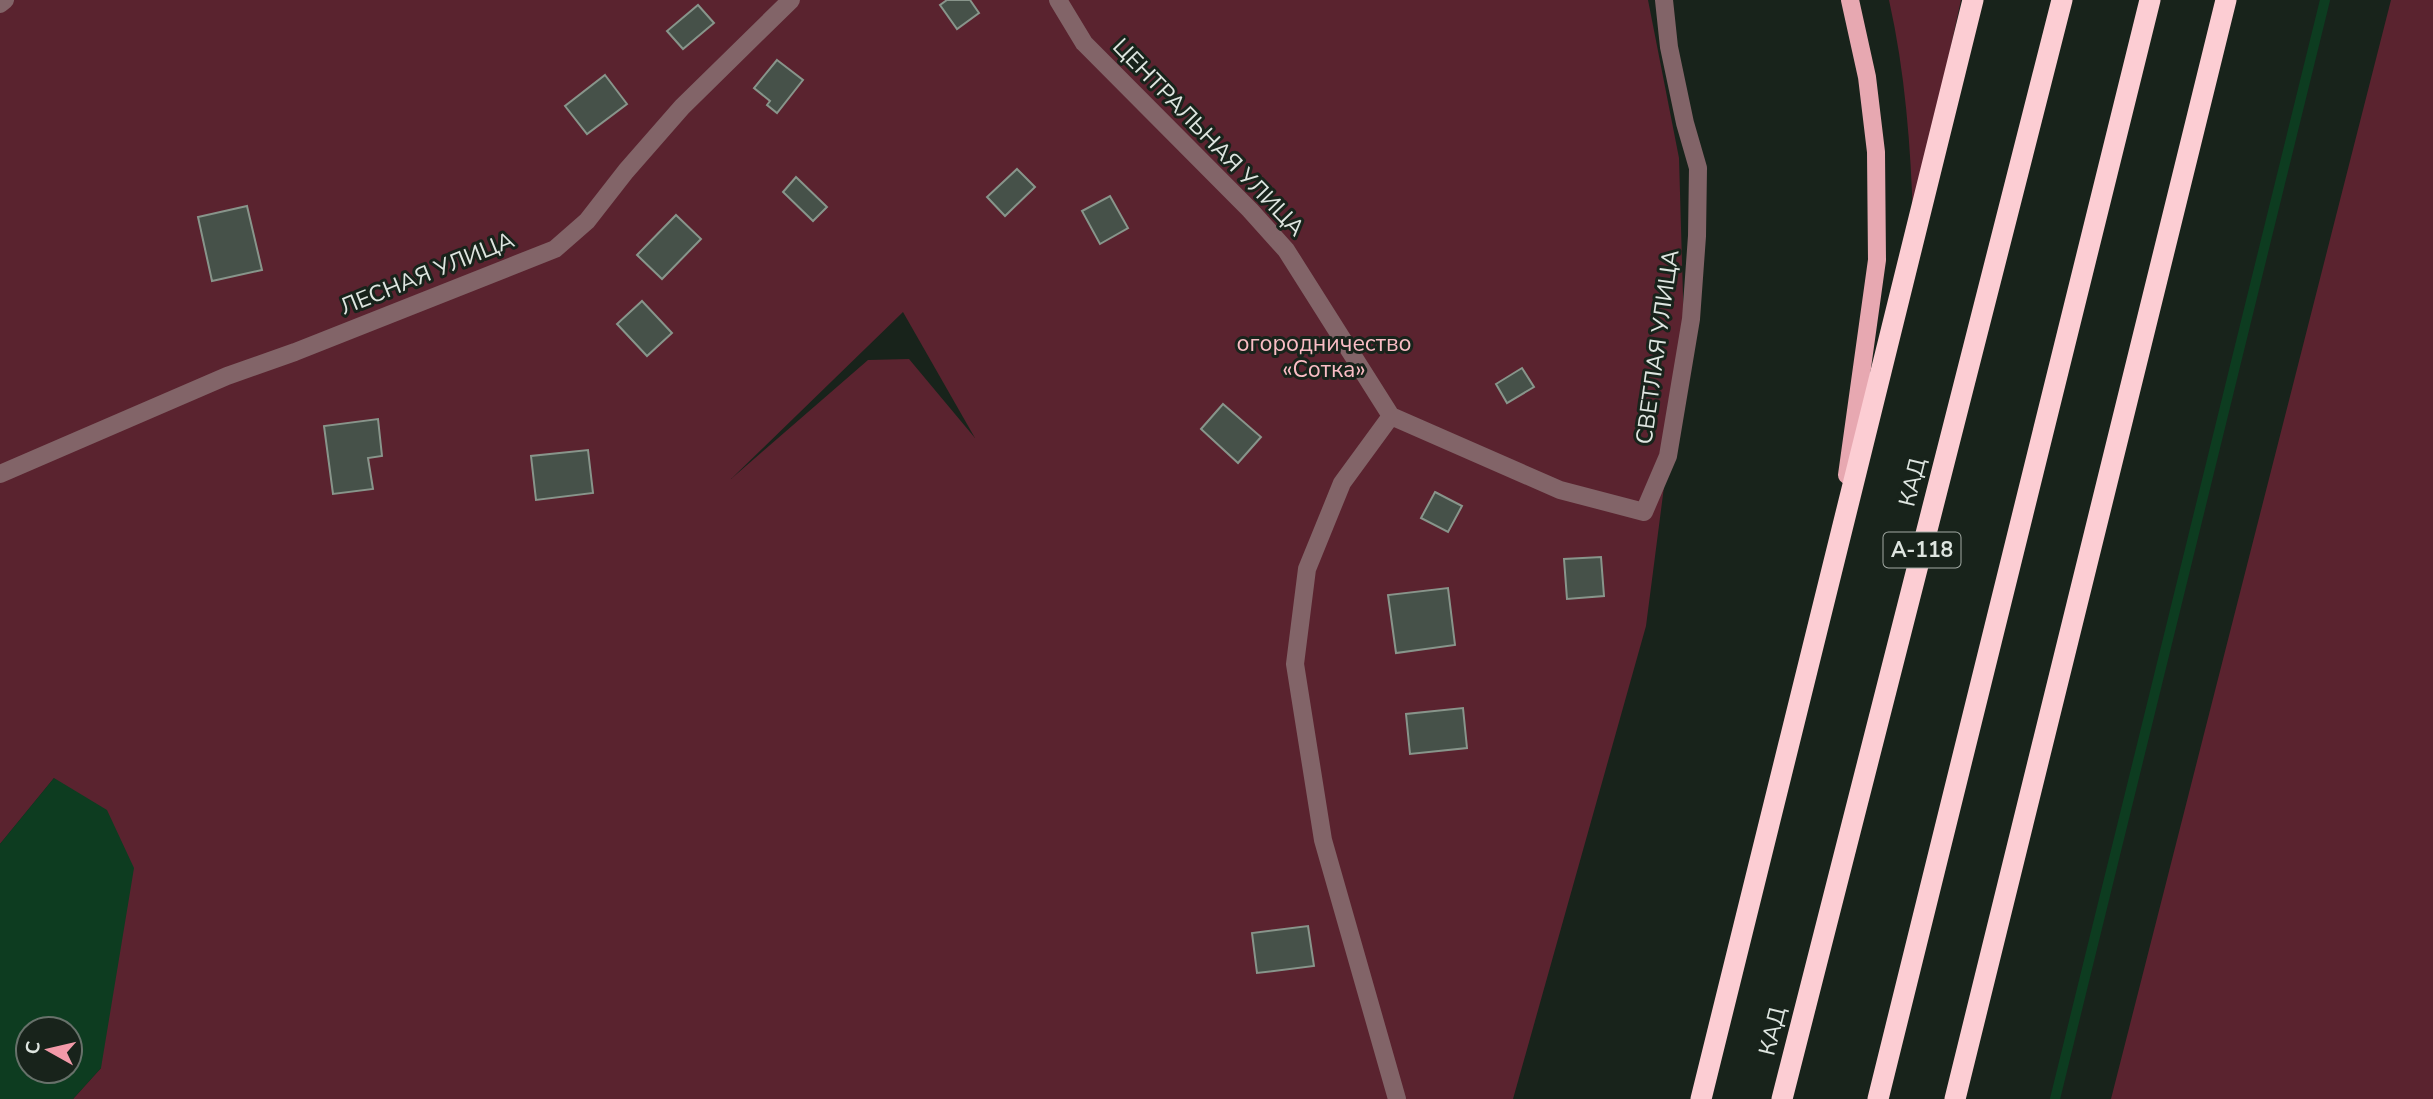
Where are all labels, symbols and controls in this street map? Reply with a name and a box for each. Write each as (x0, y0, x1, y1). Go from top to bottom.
street label: ЦЕНТРАЛЬНАЯ УЛИЦА (1106, 32, 1312, 243)
street label: ЛЕСНАЯ УЛИЦА (335, 224, 519, 323)
street label: СВЕТЛАЯ УЛИЦА (1628, 247, 1687, 446)
park label: огородничество «Сотка» (1236, 328, 1412, 385)
street label: КАД (1892, 454, 1933, 510)
road number: А-118 (1884, 532, 1960, 568)
street label: КАД (1752, 1003, 1793, 1059)
north arrow (14, 1015, 84, 1085)
text: С (19, 1039, 47, 1056)

